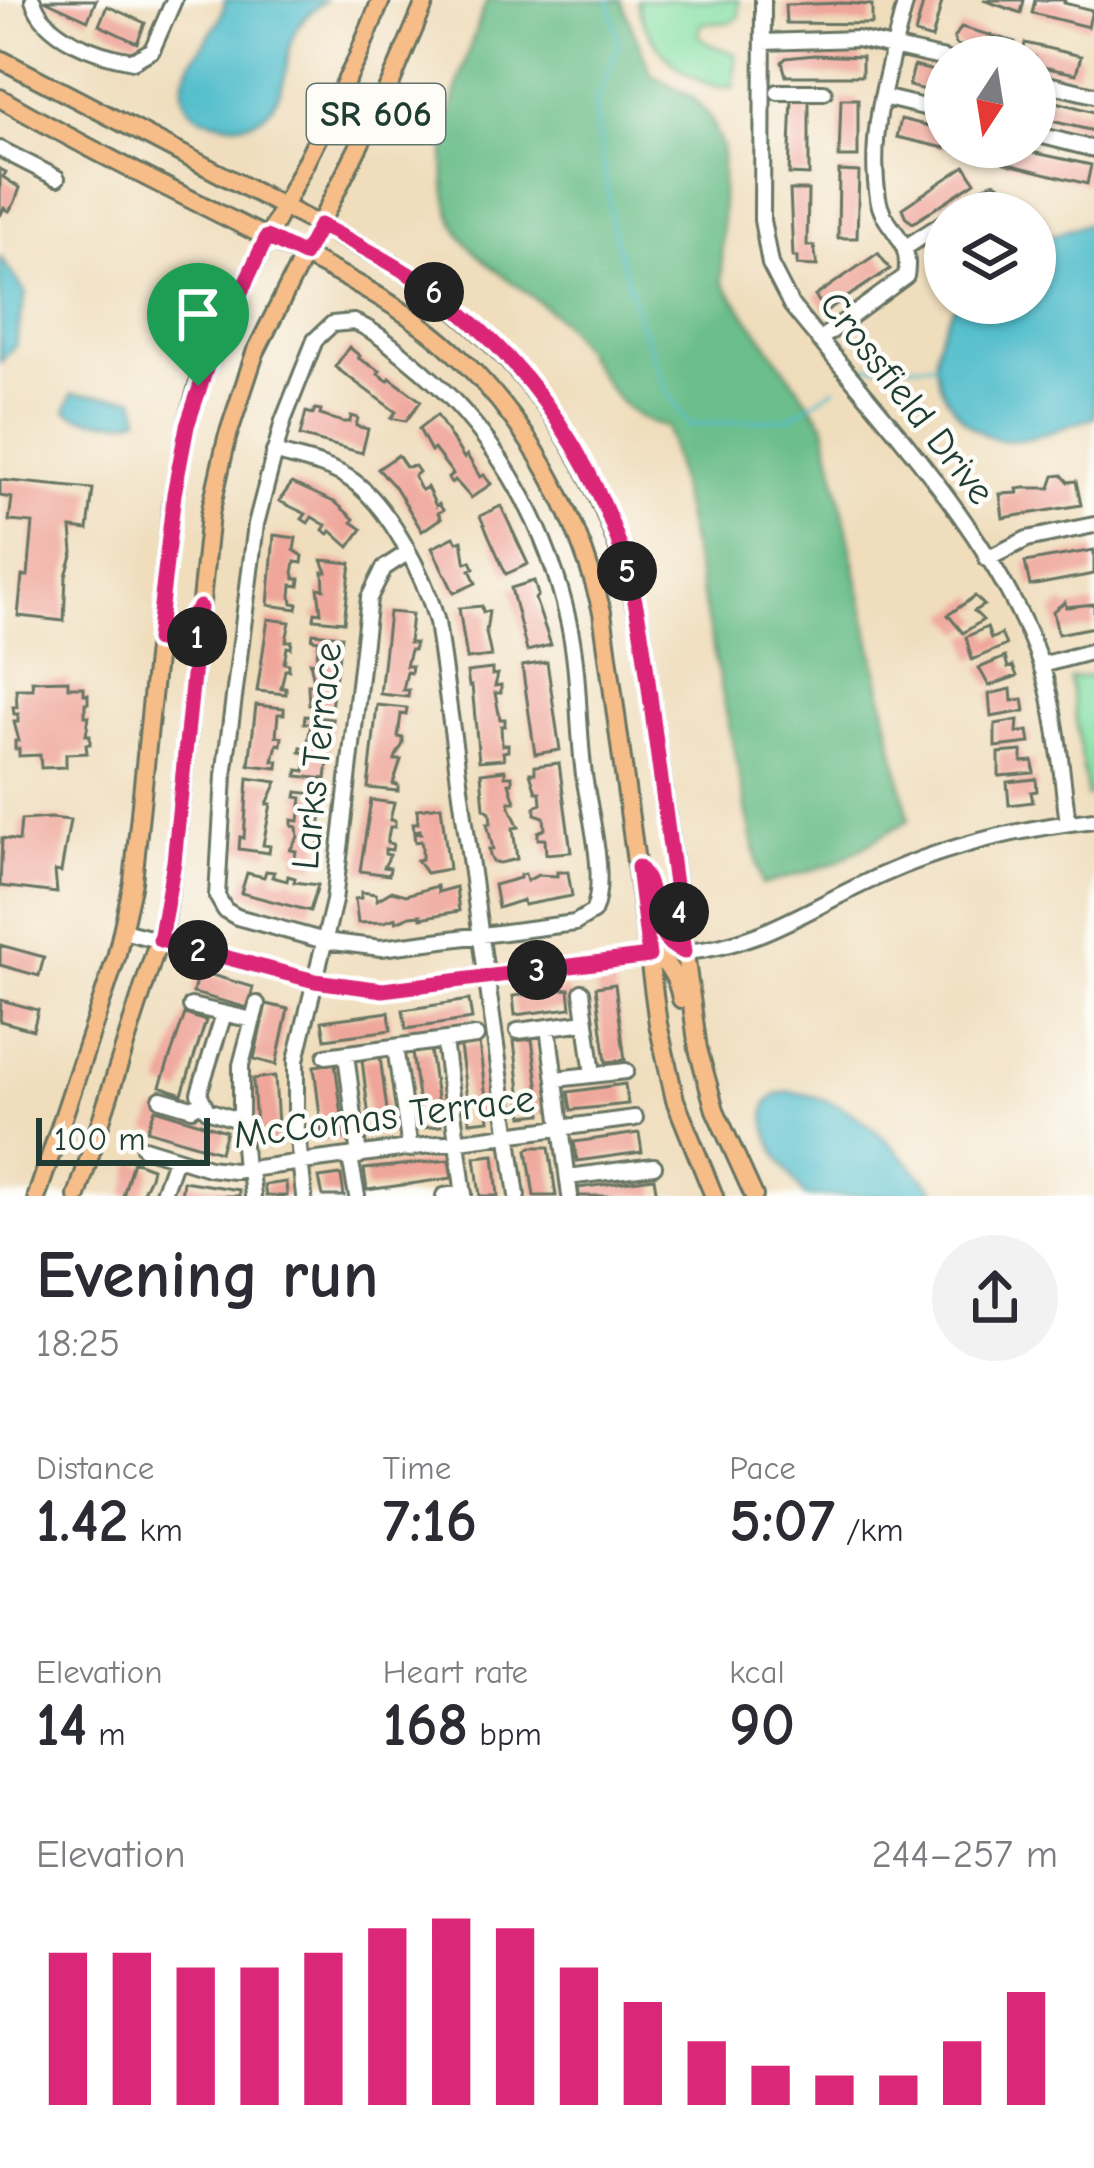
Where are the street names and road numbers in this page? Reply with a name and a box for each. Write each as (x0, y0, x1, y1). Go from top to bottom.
road number: SR 606 (307, 84, 445, 144)
street label: Crossfield Drive (810, 283, 1004, 513)
street label: Larks Terrace (283, 640, 351, 872)
street label: McComas Terrace (231, 1076, 537, 1158)

